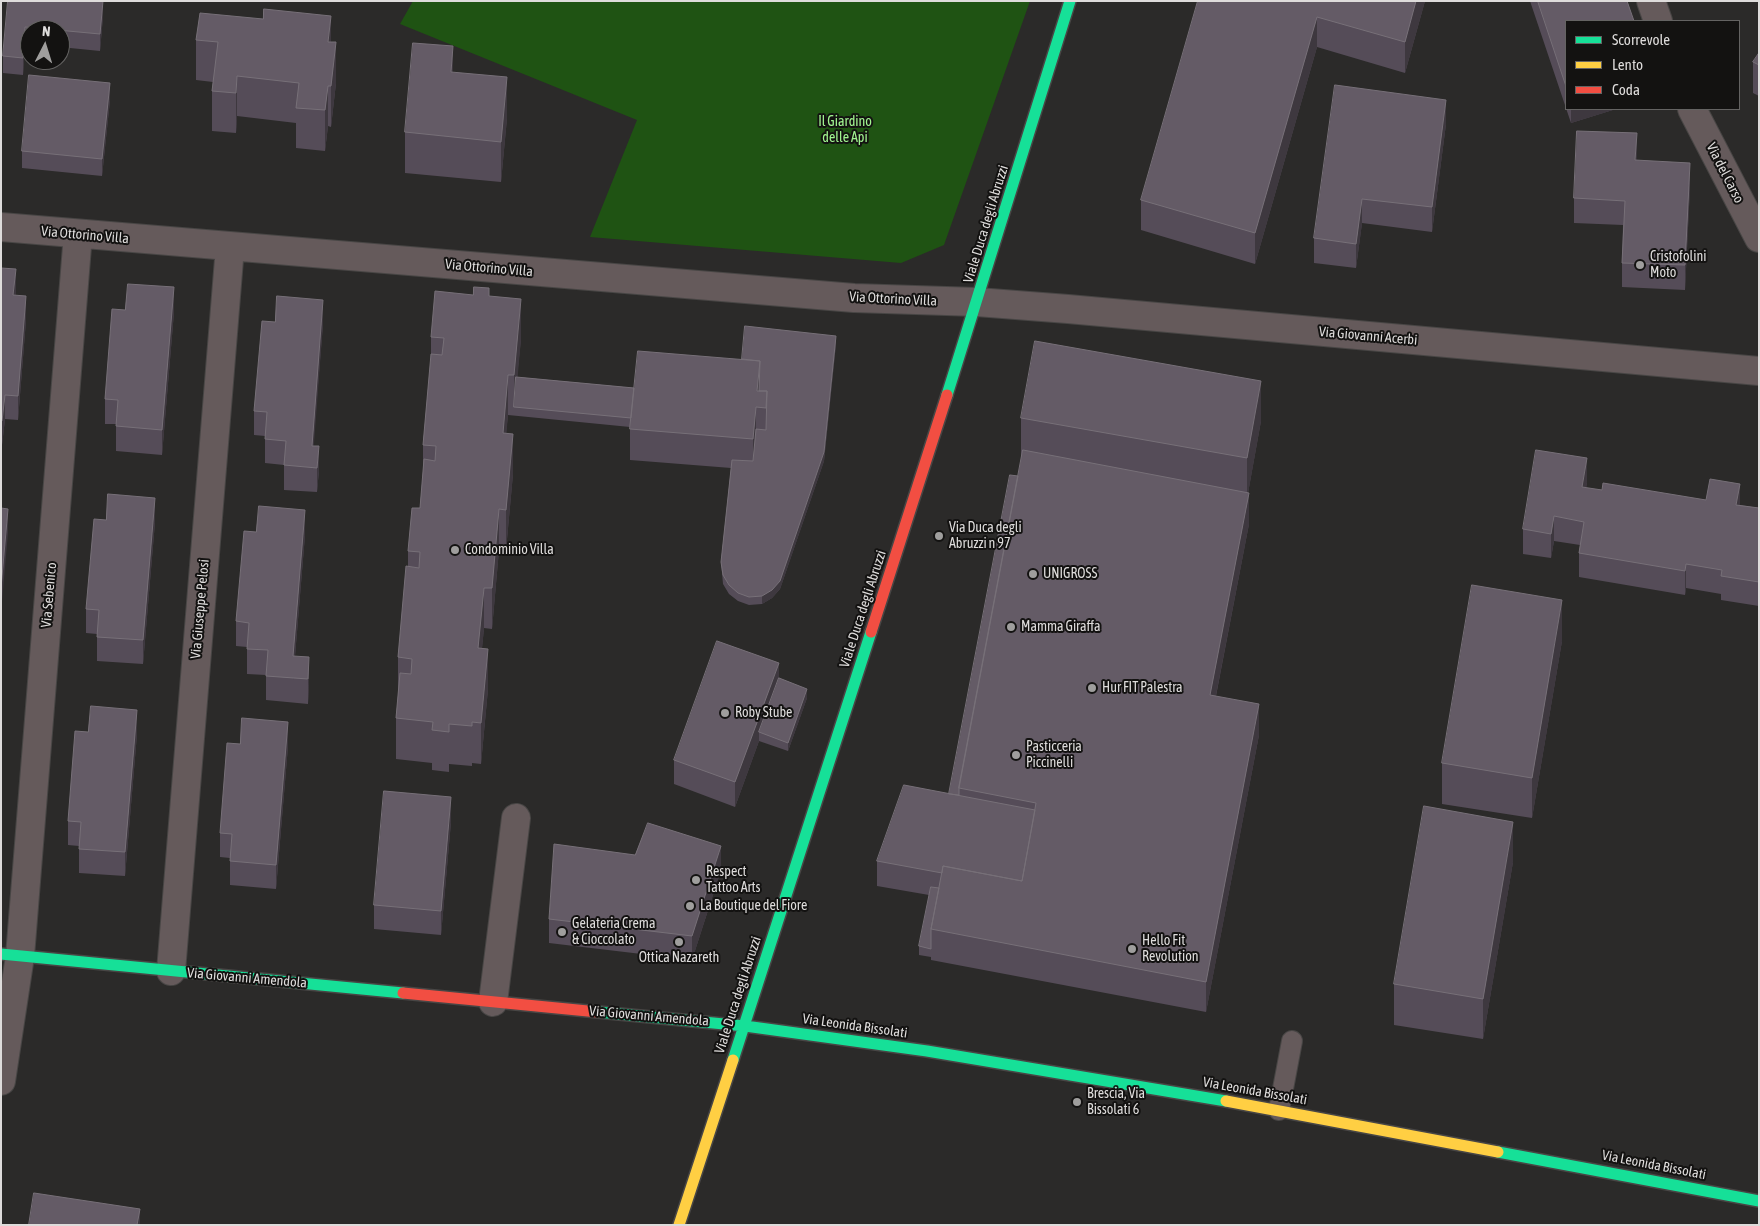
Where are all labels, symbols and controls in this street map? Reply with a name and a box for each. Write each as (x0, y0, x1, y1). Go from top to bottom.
north arrow (20, 20, 70, 70)
legend (1565, 20, 1740, 110)
text: N (41, 23, 51, 39)
text: Scorrevole (1612, 31, 1670, 48)
text: Lento (1612, 56, 1643, 73)
text: Coda (1612, 81, 1640, 98)
park label: Il Giardino delle Api (818, 114, 872, 146)
street label: Via del Carso (1703, 140, 1747, 206)
street label: Viale Duca degli Abruzzi (960, 163, 1012, 285)
street label: Via Ottorino Villa (41, 223, 129, 247)
place label: Cristofolini Moto (1650, 249, 1706, 282)
street label: Via Ottorino Villa (445, 256, 533, 280)
marker: Cristofolini Moto (1634, 259, 1646, 271)
street label: Via Ottorino Villa (849, 288, 937, 310)
street label: Via Giovanni Acerbi (1318, 323, 1418, 349)
place label: Via Duca degli Abruzzi n 97 (949, 520, 1022, 552)
marker: Via Duca degli Abruzzi n 97 (933, 530, 945, 542)
place label: Condominio Villa (465, 542, 554, 558)
marker: Condominio Villa (449, 544, 461, 556)
street label: Viale Duca degli Abruzzi (836, 548, 890, 670)
street label: Via Giuseppe Pelosi (187, 558, 213, 660)
street label: Via Sebenico (38, 562, 60, 628)
place label: UNIGROSS (1043, 566, 1097, 582)
marker: UNIGROSS (1027, 568, 1039, 580)
place label: Mamma Giraffa (1021, 619, 1101, 635)
marker: Mamma Giraffa (1005, 621, 1017, 633)
place label: Hur FIT Palestra (1102, 680, 1183, 696)
marker: Hur FIT Palestra (1086, 682, 1098, 694)
place label: Roby Stube (735, 705, 792, 721)
marker: Roby Stube (719, 707, 731, 719)
place label: Pasticceria Piccinelli (1026, 739, 1082, 772)
marker: Pasticceria Piccinelli (1010, 749, 1022, 761)
place label: Respect Tattoo Arts (706, 864, 761, 896)
marker: Respect Tattoo Arts (690, 874, 702, 886)
place label: La Boutique del Fiore (700, 898, 807, 914)
marker: La Boutique del Fiore (684, 900, 696, 912)
place label: Gelateria Crema & Cioccolato (572, 916, 655, 949)
marker: Gelateria Crema & Cioccolato (556, 926, 568, 938)
place label: Hello Fit Revolution (1142, 933, 1199, 966)
street label: Viale Duca degli Abruzzi (711, 934, 765, 1056)
marker: Ottica Nazareth (673, 936, 685, 948)
marker: Hello Fit Revolution (1126, 943, 1138, 955)
place label: Ottica Nazareth (639, 950, 719, 966)
street label: Via Giovanni Amendola (187, 964, 307, 992)
street label: Via Giovanni Amendola (589, 1002, 709, 1030)
street label: Via Leonida Bissolati (802, 1010, 908, 1042)
street label: Via Leonida Bissolati (1202, 1074, 1308, 1108)
place label: Brescia, Via Bissolati 6 (1087, 1086, 1145, 1118)
marker: Brescia, Via Bissolati 6 (1071, 1096, 1083, 1108)
street label: Via Leonida Bissolati (1601, 1147, 1707, 1183)

